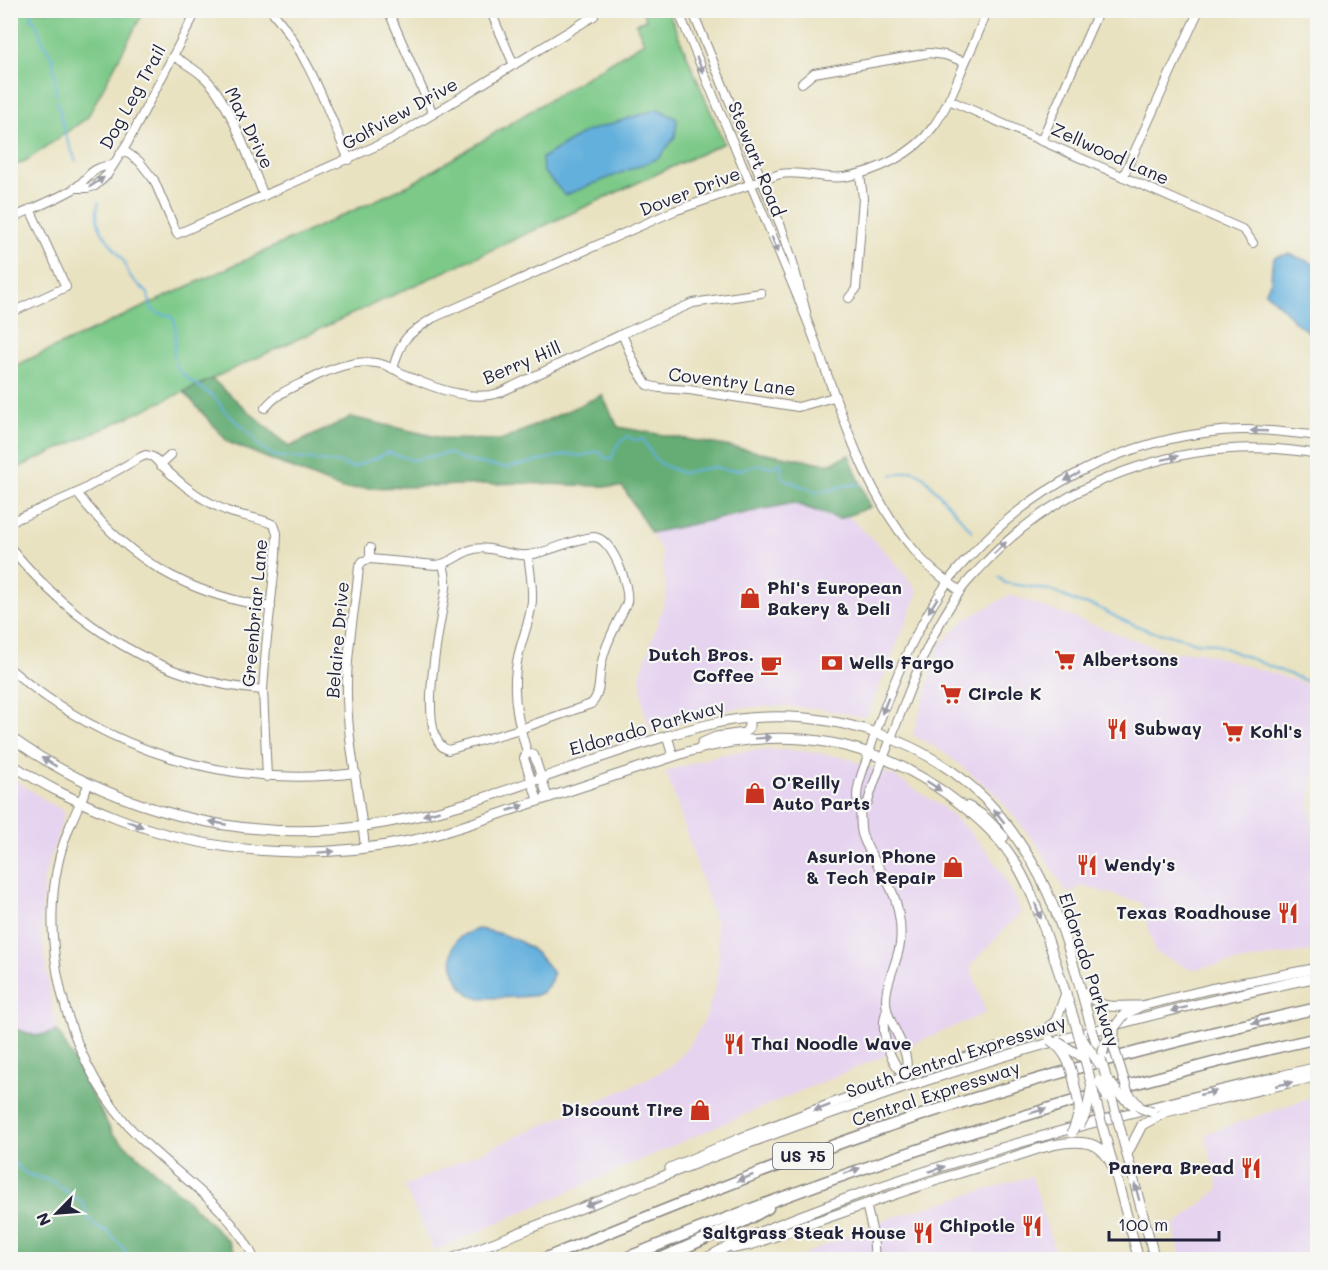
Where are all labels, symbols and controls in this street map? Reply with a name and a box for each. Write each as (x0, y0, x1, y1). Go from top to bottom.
street label: Dog Leg Trail (93, 40, 171, 153)
one-way arrow (695, 56, 705, 74)
street label: Golfview Drive (337, 71, 462, 155)
street label: Max Drive (220, 83, 280, 172)
street label: Stewart Road (723, 98, 791, 220)
street label: Zellwood Lane (1048, 116, 1173, 190)
street label: Dover Drive (636, 161, 743, 221)
one-way arrow (88, 177, 105, 188)
one-way arrow (770, 236, 780, 254)
street label: Berry Hill (479, 335, 564, 389)
street label: Coventry Lane (667, 361, 797, 401)
one-way arrow (1250, 426, 1269, 435)
one-way arrow (1161, 452, 1179, 462)
one-way arrow (1064, 472, 1081, 481)
street label: Greenbriar Lane (236, 538, 272, 688)
one-way arrow (992, 542, 1007, 555)
place label: Phi's European Bakery & Deli (767, 575, 902, 620)
street label: Belaire Drive (320, 581, 354, 699)
shop icon: Phi's European Bakery & Deli (738, 586, 762, 610)
one-way arrow (927, 597, 938, 614)
place label: Dutch Bros. Coffee (648, 642, 754, 687)
place label: Albertsons (1082, 647, 1178, 671)
supermarket icon: Albertsons (1053, 648, 1077, 672)
place label: Wells Fargo (849, 650, 954, 674)
bank icon: Wells Fargo (820, 651, 844, 675)
cafe icon: Dutch Bros. Coffee (759, 653, 783, 677)
place label: Circle K (968, 681, 1042, 705)
supermarket icon: Circle K (939, 682, 963, 706)
street label: Eldorado Parkway (566, 693, 727, 761)
one-way arrow (880, 697, 889, 715)
place label: Subway (1134, 716, 1202, 740)
restaurant icon: Subway (1105, 717, 1129, 741)
place label: Kohl's (1250, 719, 1302, 743)
supermarket icon: Kohl's (1221, 720, 1245, 744)
one-way arrow (754, 733, 773, 743)
one-way arrow (41, 756, 57, 767)
place label: O'Reilly Auto Parts (772, 770, 870, 815)
one-way arrow (926, 780, 942, 792)
shop icon: O'Reilly Auto Parts (743, 781, 767, 805)
one-way arrow (507, 803, 525, 813)
one-way arrow (993, 808, 1006, 824)
one-way arrow (422, 809, 440, 818)
one-way arrow (208, 818, 227, 827)
one-way arrow (126, 820, 144, 829)
place label: Asurion Phone & Tech Repair (806, 844, 936, 889)
one-way arrow (317, 847, 336, 856)
place label: Wendy's (1104, 852, 1175, 876)
restaurant icon: Wendy's (1075, 853, 1099, 877)
shop icon: Asurion Phone & Tech Repair (941, 855, 965, 879)
street label: Eldorado Parkway (1054, 890, 1126, 1050)
place label: Texas Roadhouse (1116, 900, 1271, 924)
restaurant icon: Texas Roadhouse (1276, 901, 1300, 925)
one-way arrow (1034, 902, 1043, 920)
one-way arrow (1169, 1004, 1188, 1014)
street label: South Central Expressway (843, 1011, 1069, 1103)
one-way arrow (1251, 1017, 1270, 1026)
place label: Thai Noodle Wave (751, 1031, 912, 1055)
restaurant icon: Thai Noodle Wave (722, 1032, 746, 1056)
street label: Central Expressway (849, 1057, 1023, 1131)
one-way arrow (1275, 1079, 1293, 1089)
one-way arrow (1199, 1087, 1217, 1097)
place label: Discount Tire (561, 1097, 683, 1121)
shop icon: Discount Tire (688, 1098, 712, 1122)
one-way arrow (813, 1103, 831, 1113)
one-way arrow (1029, 1106, 1047, 1115)
road number: US 75 (773, 1143, 833, 1169)
place label: Panera Bread (1108, 1155, 1234, 1179)
restaurant icon: Panera Bread (1239, 1156, 1263, 1180)
one-way arrow (928, 1164, 946, 1173)
one-way arrow (843, 1166, 861, 1175)
one-way arrow (735, 1173, 753, 1183)
north arrow (27, 1183, 87, 1243)
one-way arrow (1132, 1183, 1141, 1201)
one-way arrow (583, 1198, 601, 1208)
scale bar (1109, 1204, 1218, 1242)
text: N (31, 1210, 55, 1229)
text: 100 m (1118, 1212, 1168, 1236)
place label: Chipotle (939, 1213, 1015, 1237)
restaurant icon: Chipotle (1020, 1214, 1044, 1238)
place label: Saltgrass Steak House (702, 1220, 906, 1244)
restaurant icon: Saltgrass Steak House (911, 1221, 935, 1245)

